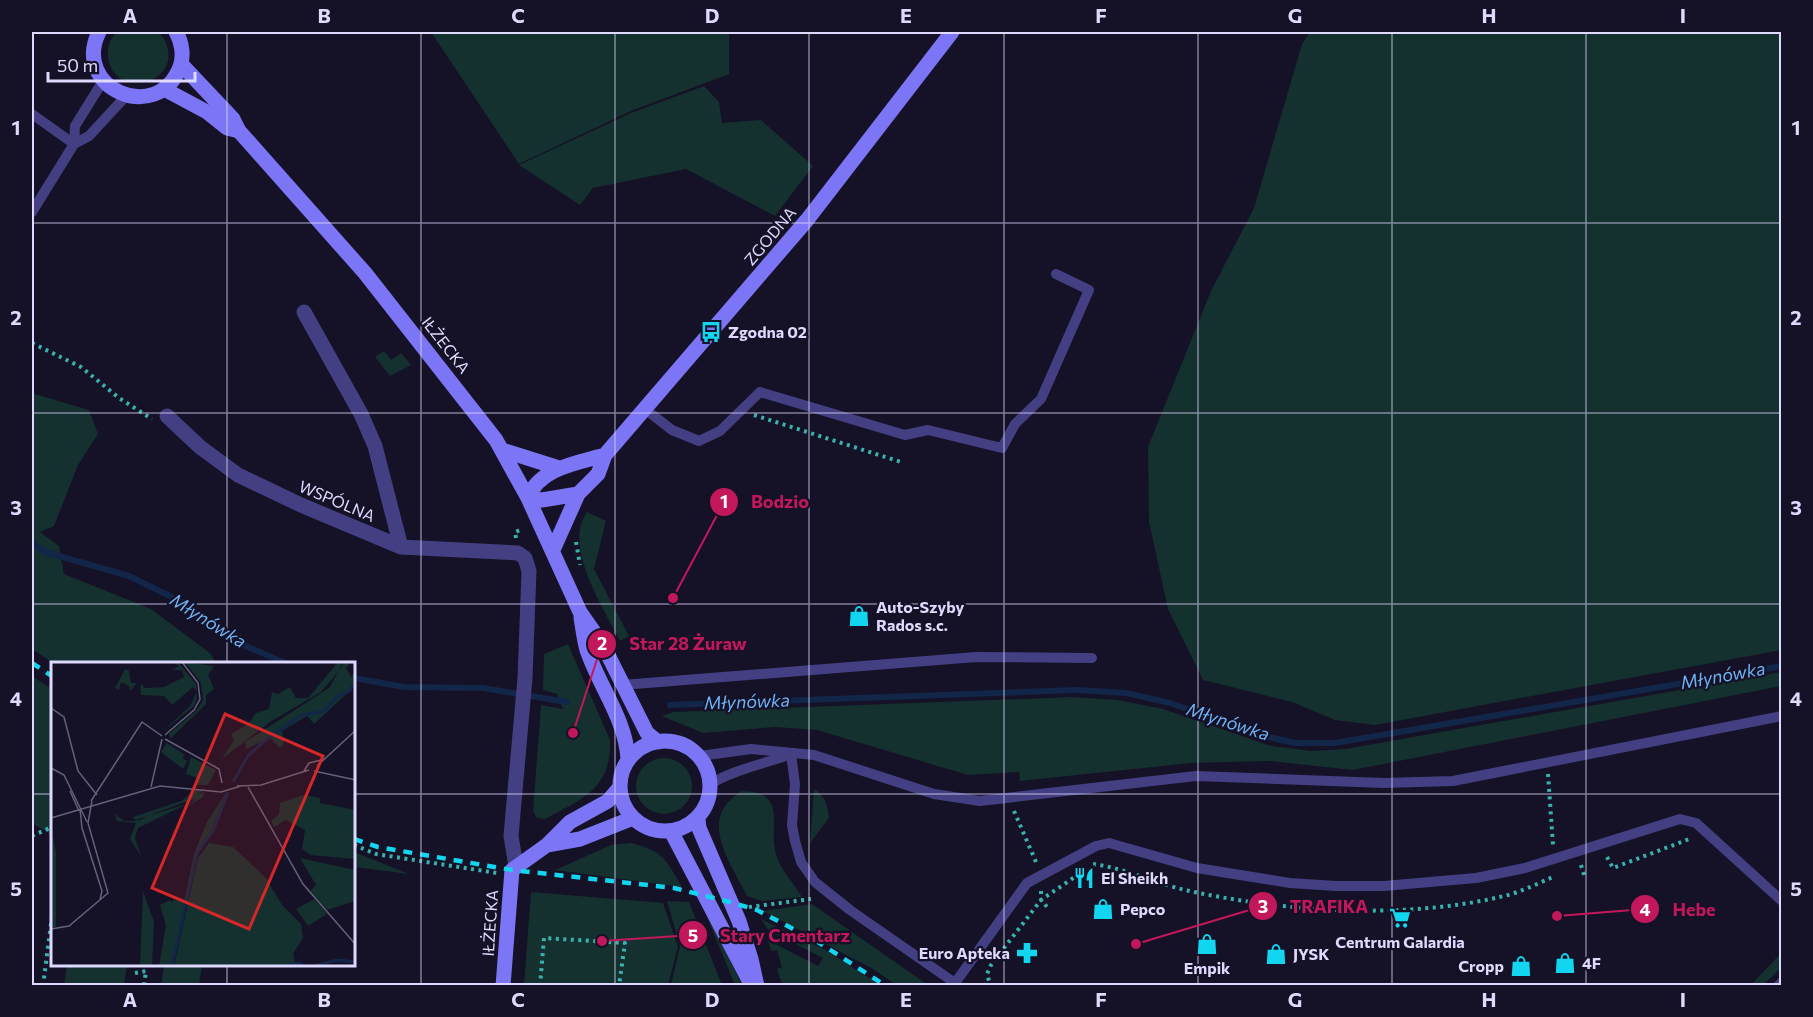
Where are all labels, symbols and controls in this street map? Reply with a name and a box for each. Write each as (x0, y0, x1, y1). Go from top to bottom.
text: A (123, 3, 137, 27)
text: B (317, 3, 331, 27)
text: C (511, 3, 525, 27)
text: D (705, 3, 719, 27)
text: E (900, 3, 912, 27)
text: F (1095, 3, 1107, 27)
text: G (1288, 3, 1302, 27)
text: H (1482, 3, 1497, 27)
text: I (1680, 3, 1686, 27)
scale bar (48, 45, 195, 83)
text: 50 m (57, 54, 98, 76)
text: 1 (11, 115, 21, 139)
text: 1 (1791, 115, 1801, 139)
street label: ZGODNA (740, 203, 799, 269)
text: 2 (10, 305, 22, 329)
text: 2 (1790, 305, 1802, 329)
street label: IŁŻECKA (418, 313, 474, 377)
bus stop icon: Zgodna 02 (699, 320, 723, 344)
place label: Zgodna 02 (728, 322, 807, 341)
street label: WSPÓLNA (296, 476, 378, 525)
callout: Bodzio (709, 484, 821, 520)
text: 1 (720, 490, 728, 512)
text: Bodzio (751, 490, 809, 512)
text: 3 (10, 495, 22, 519)
text: 3 (1790, 495, 1802, 519)
water label: Młynówka (166, 588, 251, 652)
place label: Auto-Szyby Rados s.c. (876, 597, 964, 634)
shop icon: Auto-Szyby Rados s.c. (847, 604, 871, 628)
callout: Star 28 Żuraw (587, 626, 758, 662)
text: 2 (597, 632, 607, 654)
text: Star 28 Żuraw (629, 632, 747, 654)
water label: Młynówka (1679, 657, 1767, 693)
inset map (51, 662, 356, 966)
text: 4 (10, 686, 22, 710)
text: 4 (1790, 686, 1802, 710)
water label: Młynówka (704, 689, 790, 713)
water label: Młynówka (1184, 697, 1273, 745)
restaurant icon: El Sheikh (1072, 866, 1096, 890)
place label: El Sheikh (1101, 868, 1168, 887)
text: 5 (10, 876, 22, 900)
text: 5 (1790, 876, 1802, 900)
callout: TRAFIKA (1248, 888, 1380, 924)
street label: IŁŻECKA (478, 889, 501, 957)
callout: Hebe (1630, 891, 1727, 927)
text: 3 (1258, 895, 1268, 917)
text: TRAFIKA (1290, 895, 1368, 917)
shop icon: Pepco (1091, 897, 1115, 921)
text: 4 (1639, 898, 1651, 920)
text: Hebe (1672, 898, 1716, 920)
place label: Pepco (1120, 899, 1166, 918)
supermarket icon: Centrum Galardia (1388, 906, 1412, 930)
callout: Stary Cmentarz (678, 917, 862, 953)
text: 5 (688, 924, 698, 946)
text: Stary Cmentarz (720, 924, 850, 946)
shop icon: Empik (1195, 932, 1219, 956)
place label: Centrum Galardia (1335, 932, 1465, 951)
pharmacy icon: Euro Apteka (1015, 941, 1039, 965)
shop icon: JYSK (1264, 942, 1288, 966)
place label: Euro Apteka (919, 943, 1010, 962)
place label: JYSK (1293, 944, 1329, 963)
shop icon: 4F (1553, 951, 1577, 975)
place label: 4F (1582, 953, 1601, 972)
shop icon: Cropp (1509, 954, 1533, 978)
place label: Cropp (1458, 956, 1504, 975)
place label: Empik (1184, 958, 1231, 977)
text: A (123, 987, 137, 1011)
text: B (317, 987, 331, 1011)
text: C (511, 987, 525, 1011)
text: D (705, 987, 719, 1011)
text: E (900, 987, 912, 1011)
text: F (1095, 987, 1107, 1011)
text: G (1288, 987, 1302, 1011)
text: H (1482, 987, 1497, 1011)
text: I (1680, 987, 1686, 1011)

